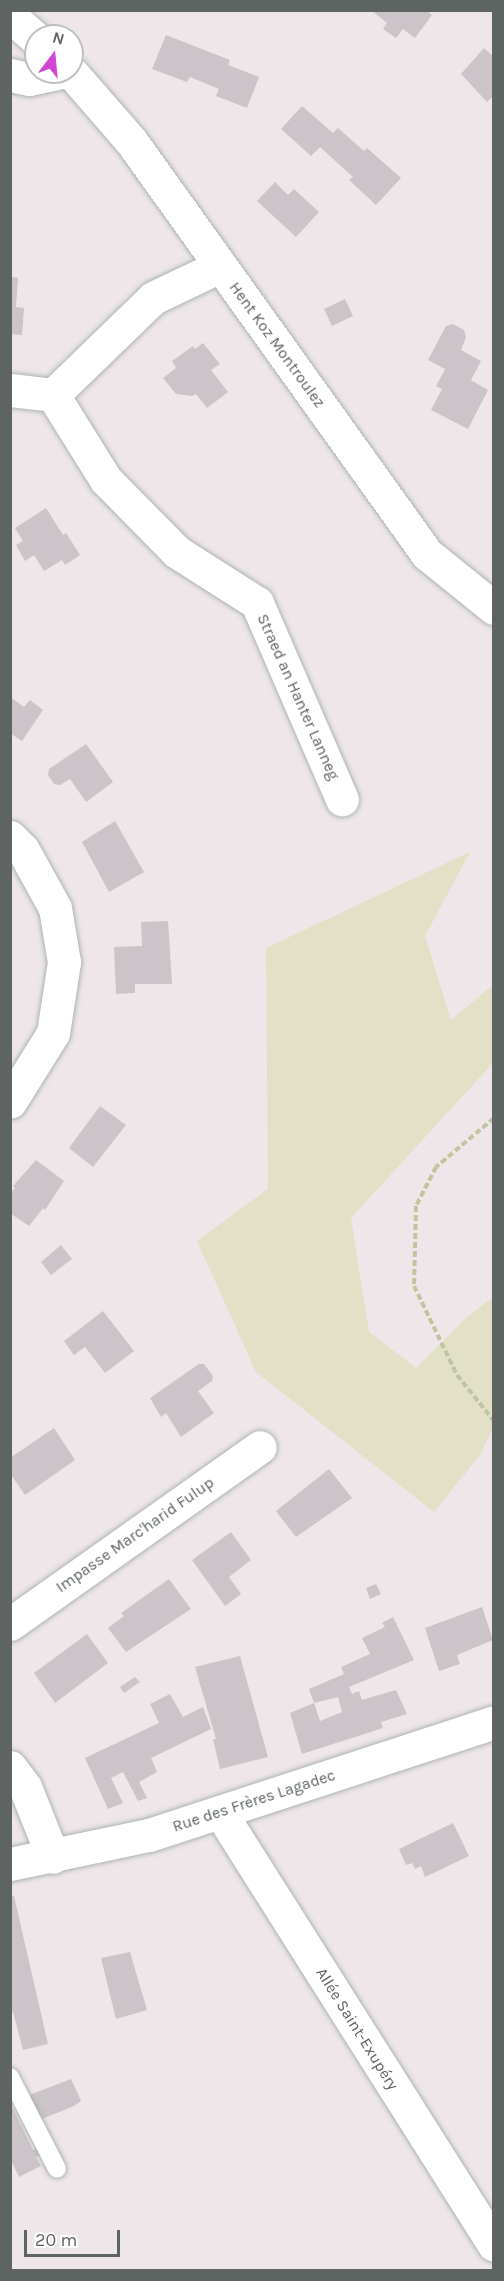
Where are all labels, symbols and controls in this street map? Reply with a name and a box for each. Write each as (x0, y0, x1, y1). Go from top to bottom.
north arrow (24, 24, 84, 84)
text: N (50, 27, 67, 49)
street label: Hent Koz Montroulez (225, 278, 329, 412)
street label: Straed an Hanter Lanneg (253, 611, 343, 783)
street label: Impasse Marc'harid Fulup (52, 1473, 218, 1597)
street label: Rue des Frères Lagadec (170, 1766, 338, 1836)
street label: Allée Saint-Exupéry (312, 1964, 402, 2094)
scale bar (27, 2218, 123, 2256)
text: 20 m (35, 2229, 77, 2251)

